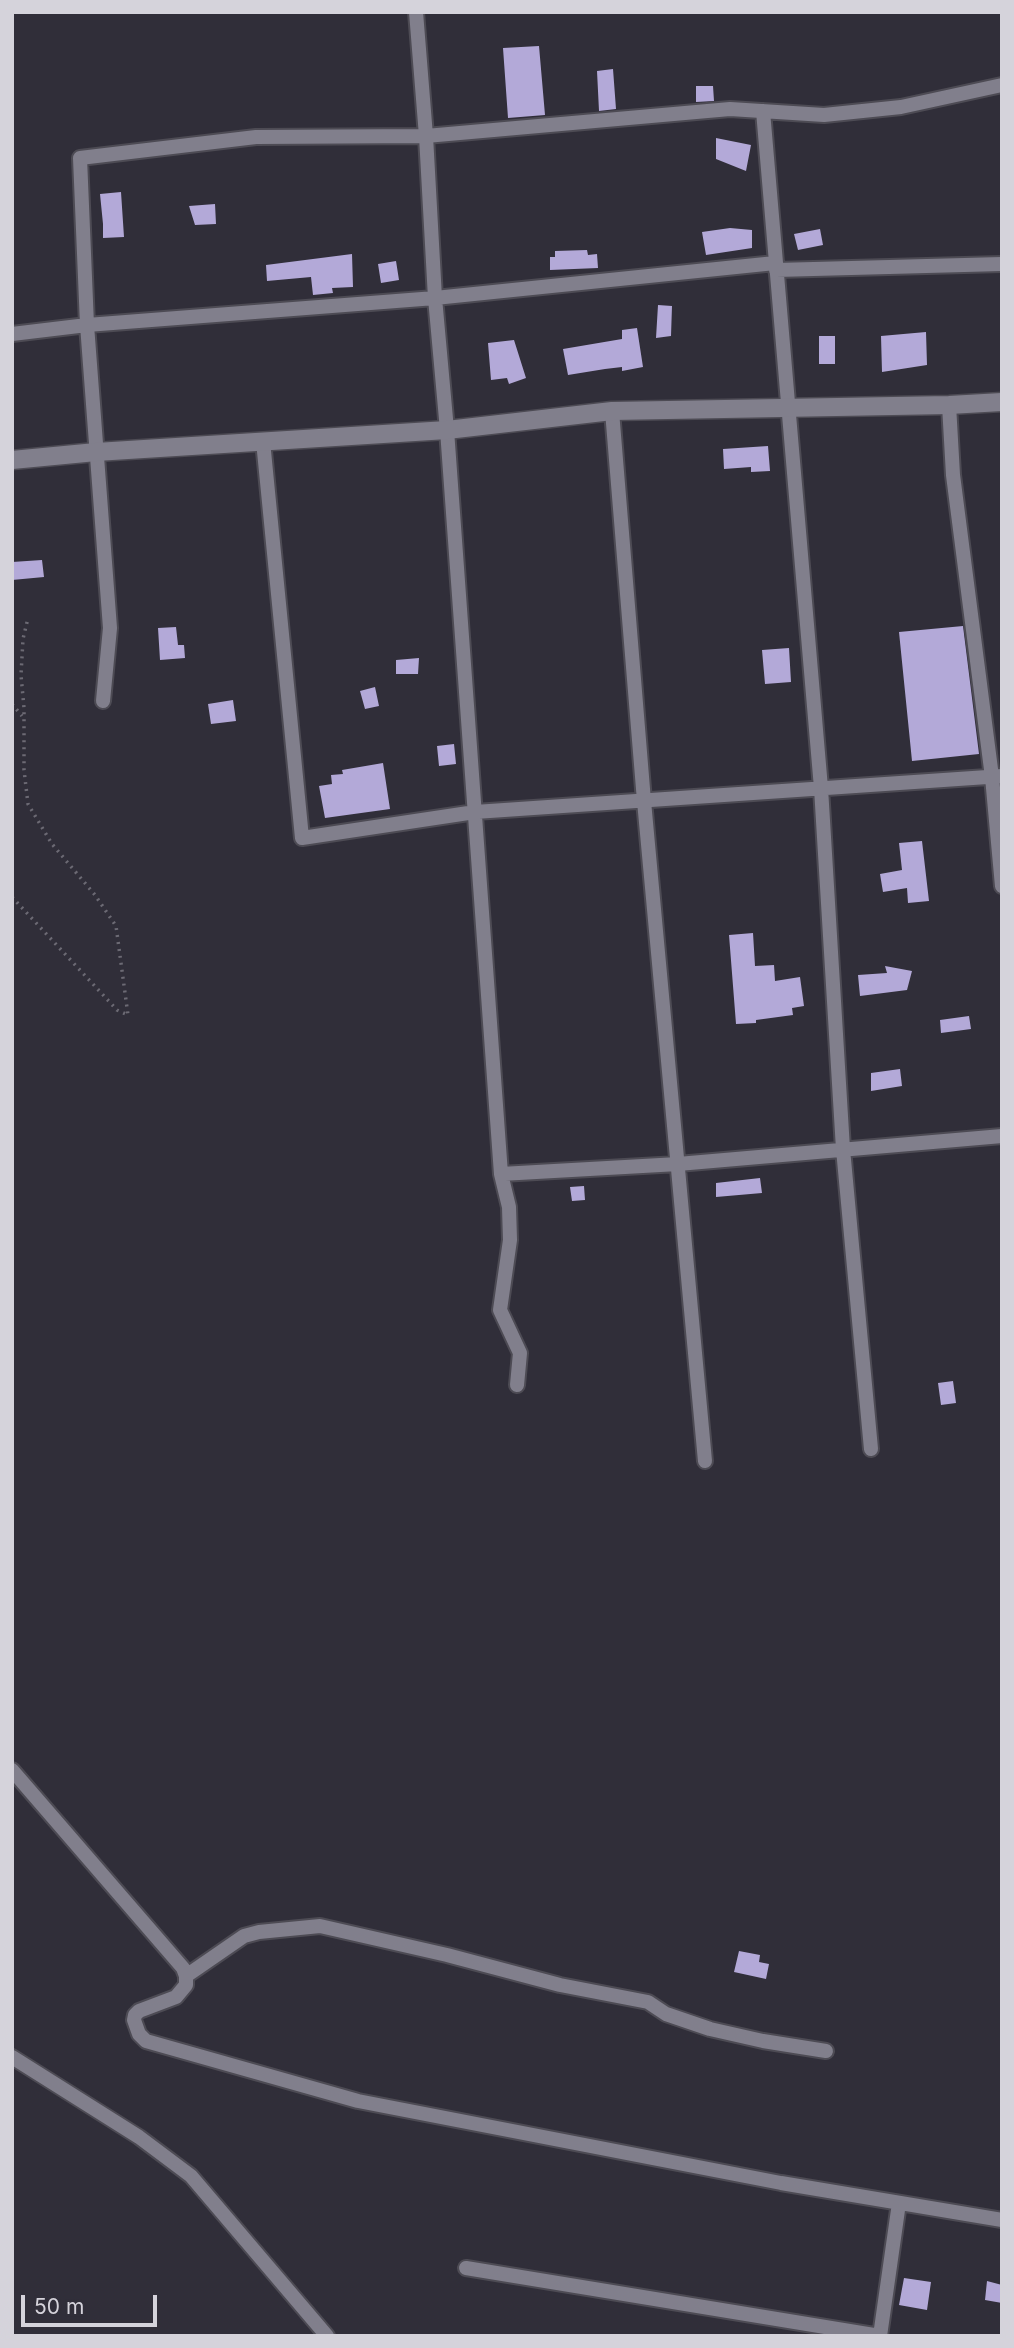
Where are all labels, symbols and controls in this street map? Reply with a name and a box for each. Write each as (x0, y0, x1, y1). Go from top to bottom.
scale bar (24, 2282, 161, 2326)
text: 50 m (34, 2294, 84, 2319)

